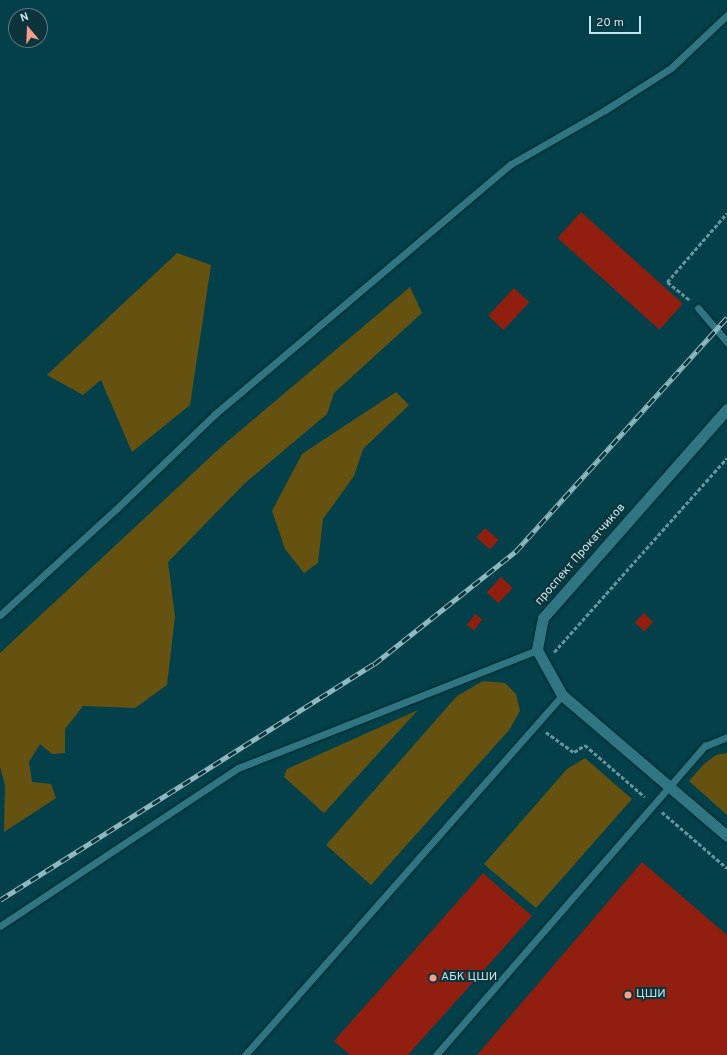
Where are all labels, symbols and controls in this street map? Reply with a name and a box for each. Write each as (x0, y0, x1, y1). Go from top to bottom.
north arrow (8, 8, 48, 48)
scale bar (591, 8, 643, 34)
text: N (18, 10, 30, 26)
text: 20 m (596, 15, 624, 31)
street label: проспект Прокатчиков (533, 501, 629, 609)
place label: АБК ЦШИ (441, 971, 497, 985)
marker: АБК ЦШИ (428, 973, 438, 983)
place label: ЦШИ (636, 988, 666, 1002)
marker: ЦШИ (623, 990, 633, 1000)

